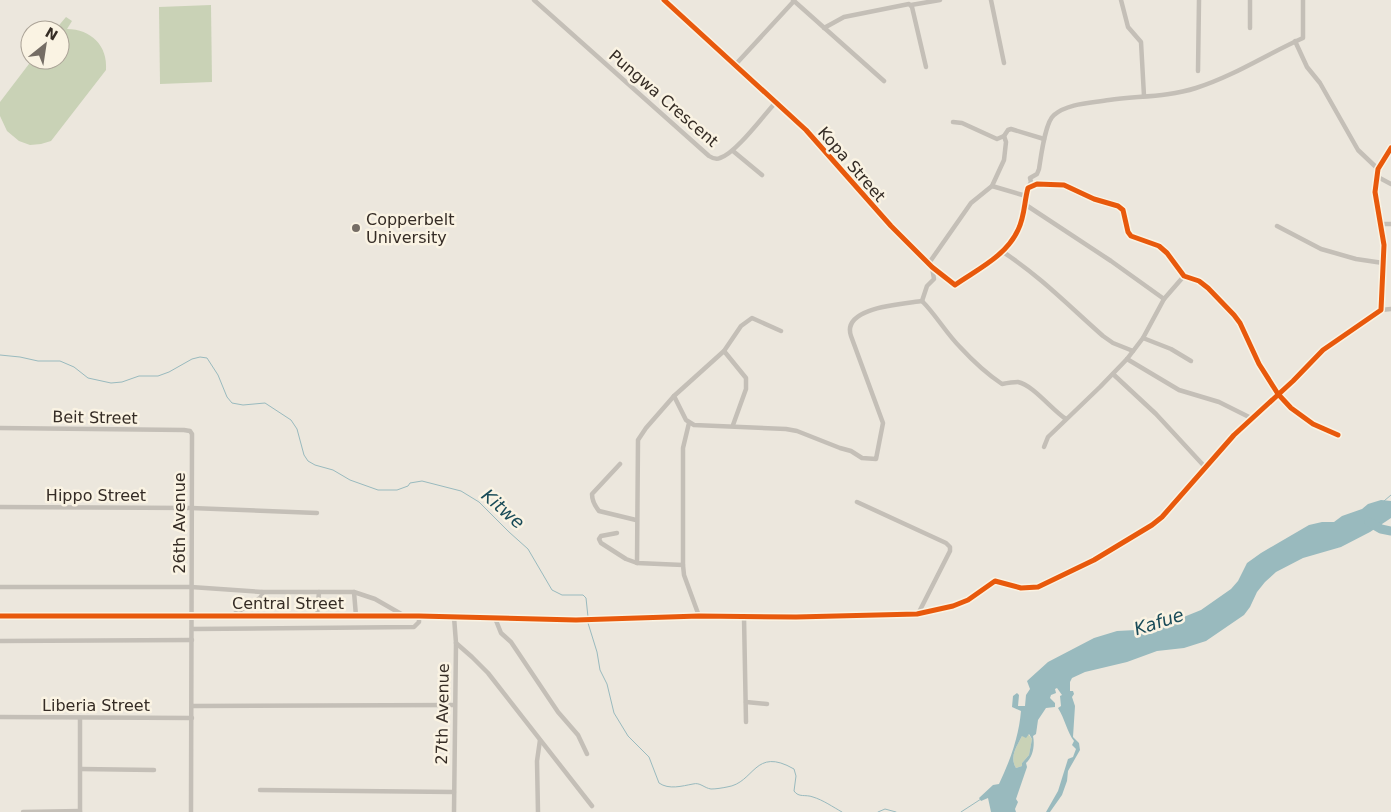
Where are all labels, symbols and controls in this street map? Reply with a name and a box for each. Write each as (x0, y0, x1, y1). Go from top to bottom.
north arrow (20, 20, 70, 70)
text: N (42, 24, 61, 44)
street label: Pungwa Crescent (605, 46, 722, 151)
street label: Kopa Street (814, 123, 889, 206)
place label: Copperbelt University (366, 210, 454, 247)
marker: Copperbelt University (350, 222, 362, 234)
street label: Beit Street (52, 407, 138, 428)
street label: 26th Avenue (170, 472, 189, 574)
water label: Kitwe (478, 484, 529, 533)
street label: Hippo Street (46, 486, 146, 505)
street label: Central Street (232, 594, 344, 613)
water label: Kafue (1131, 604, 1186, 639)
street label: 27th Avenue (432, 663, 453, 765)
street label: Liberia Street (42, 696, 150, 715)

